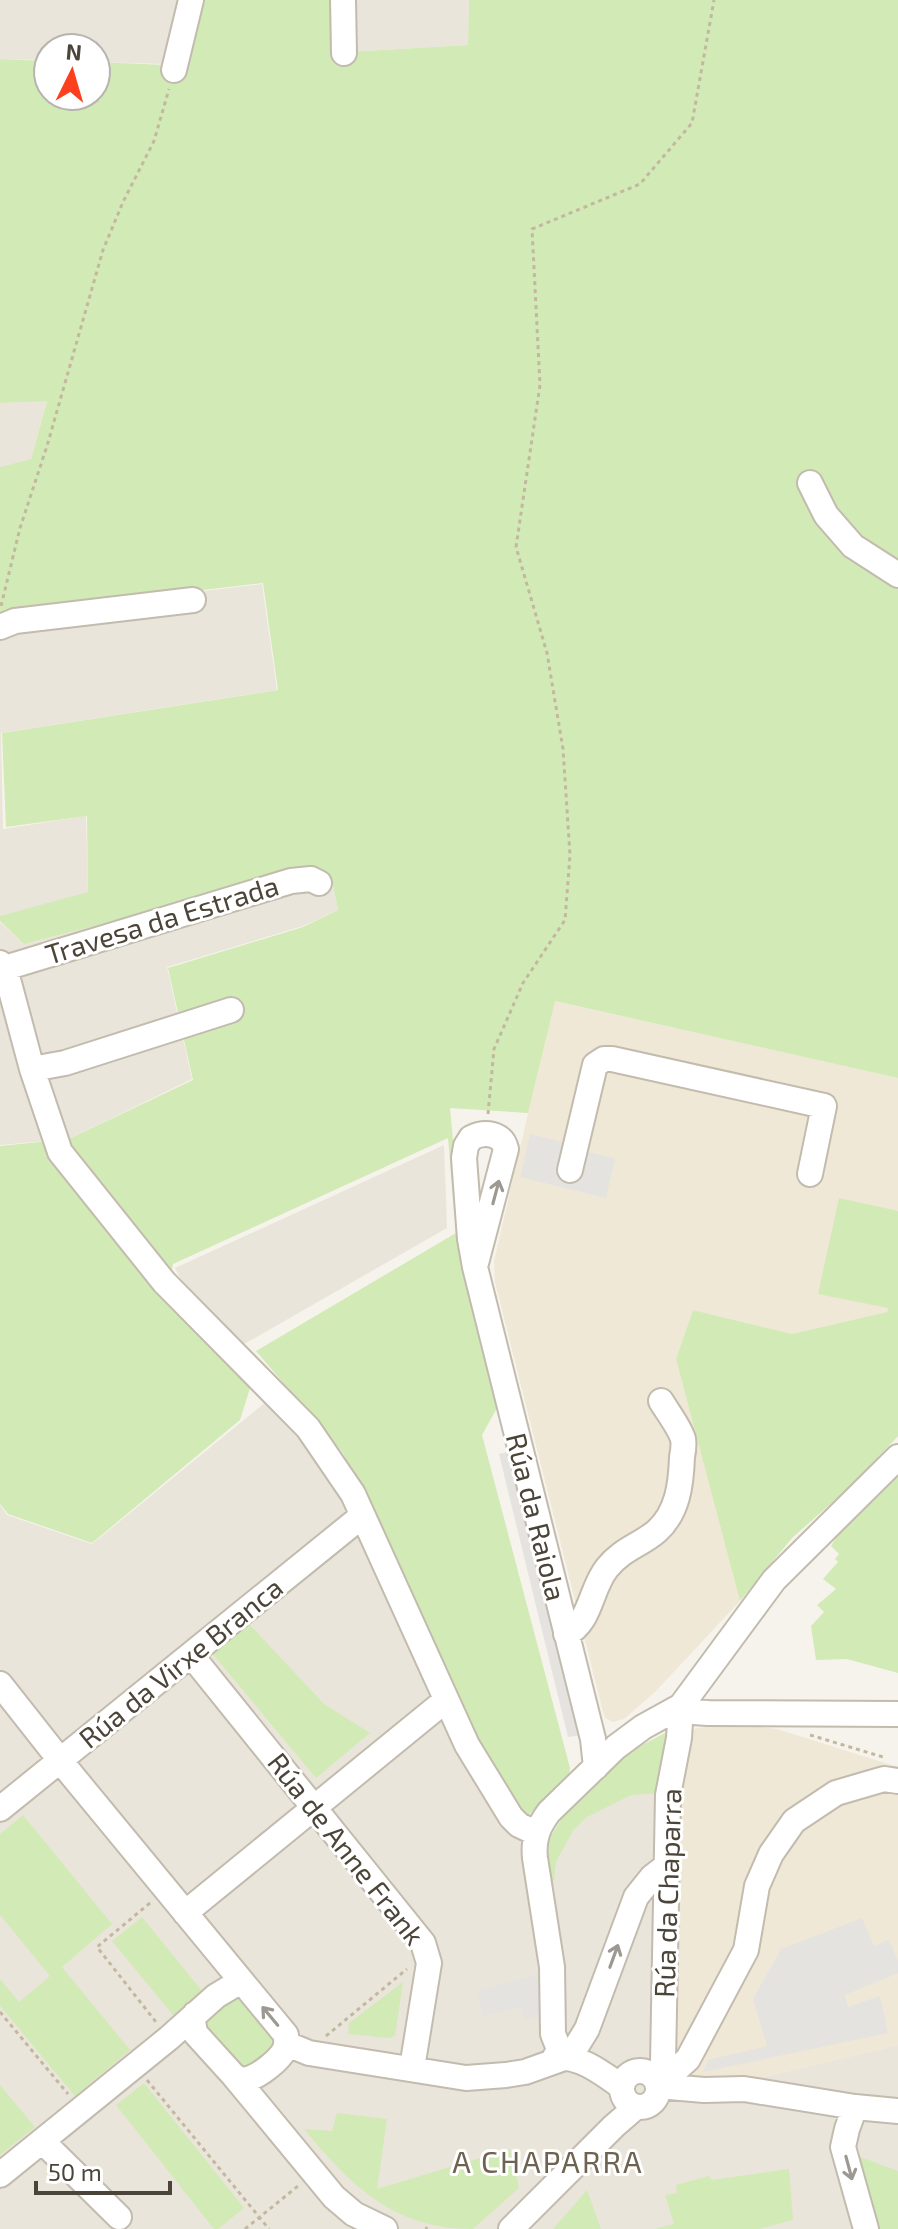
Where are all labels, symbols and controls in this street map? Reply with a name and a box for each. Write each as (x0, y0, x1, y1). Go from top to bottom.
north arrow (32, 32, 112, 112)
text: N (65, 37, 83, 65)
street label: Travesa da Estrada (41, 867, 282, 971)
one-way arrow (489, 1179, 504, 1205)
street label: Rúa da Raiola (500, 1429, 574, 1604)
street label: Rúa da Virxe Branca (72, 1570, 289, 1755)
street label: Rúa de Anne Frank (261, 1746, 432, 1951)
street label: Rúa da Chaparra (646, 1788, 688, 1998)
one-way arrow (608, 1944, 622, 1969)
one-way arrow (261, 2006, 279, 2026)
district label: A CHAPARRA (452, 2143, 644, 2179)
scale bar (36, 2145, 170, 2195)
one-way arrow (843, 2154, 858, 2180)
text: 50 m (48, 2157, 102, 2186)

